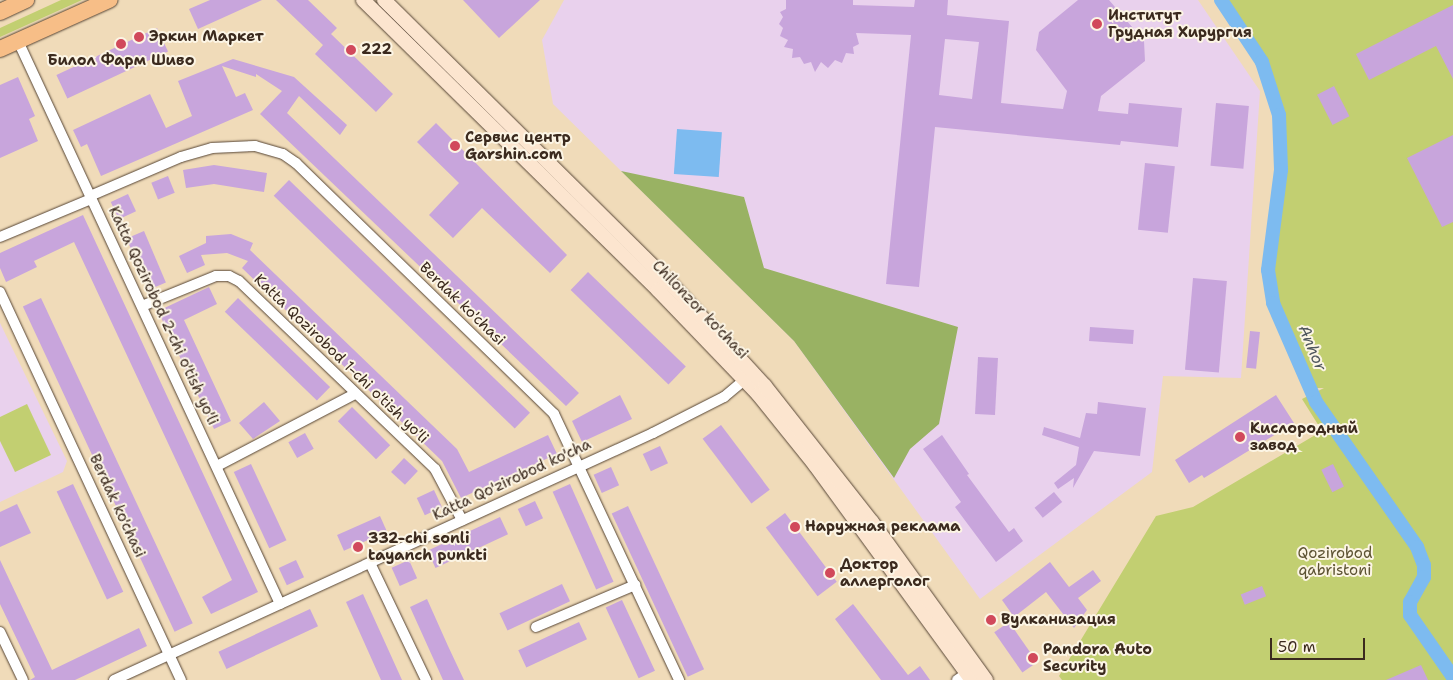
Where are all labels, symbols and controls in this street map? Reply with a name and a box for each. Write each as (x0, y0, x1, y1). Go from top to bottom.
place label: Институт Грудная Хирургия (1108, 6, 1252, 41)
marker: Институт Грудная Хирургия (1090, 17, 1104, 31)
place label: Эркин Маркет (149, 28, 264, 46)
marker: Эркин Маркет (133, 31, 145, 43)
marker: Билол Фарм Шиво (115, 38, 127, 50)
place label: 222 (361, 41, 392, 59)
marker: 222 (345, 44, 357, 56)
place label: Билол Фарм Шиво (48, 52, 194, 70)
place label: Сервис центр Garshin.com (465, 128, 571, 163)
marker: Сервис центр Garshin.com (449, 140, 461, 152)
street label: Katta Qozirobod 2-chi o'tish yo'li (104, 204, 222, 428)
street label: Chilonzor ko'chasi (648, 257, 752, 363)
street label: Berdak ko'chasi (415, 259, 509, 349)
street label: Katta Qozirobod 1-chi o'tish yo'li (250, 271, 432, 447)
water label: Anhor (1294, 322, 1330, 374)
place label: Кислородный завод (1250, 419, 1358, 454)
marker: Кислородный завод (1234, 431, 1246, 443)
street label: Katta Qo'zirobod ko'cha (430, 435, 594, 525)
street label: Berdak ko'chasi (85, 451, 149, 561)
place label: Наружная реклама (805, 518, 961, 536)
marker: Наружная реклама (789, 521, 801, 533)
place label: 332-chi sonli tayanch punkti (368, 529, 487, 564)
marker: 332-chi sonli tayanch punkti (352, 541, 364, 553)
park label: Qozirobod qabristoni (1298, 544, 1372, 579)
place label: Доктор аллерголог (840, 555, 930, 590)
marker: Доктор аллерголог (824, 567, 836, 579)
place label: Вулканизация (1001, 611, 1116, 629)
marker: Вулканизация (985, 614, 997, 626)
scale bar (1273, 628, 1368, 660)
text: 50 m (1278, 637, 1316, 657)
place label: Pandora Auto Security (1043, 640, 1152, 675)
marker: Pandora Auto Security (1027, 652, 1039, 664)

